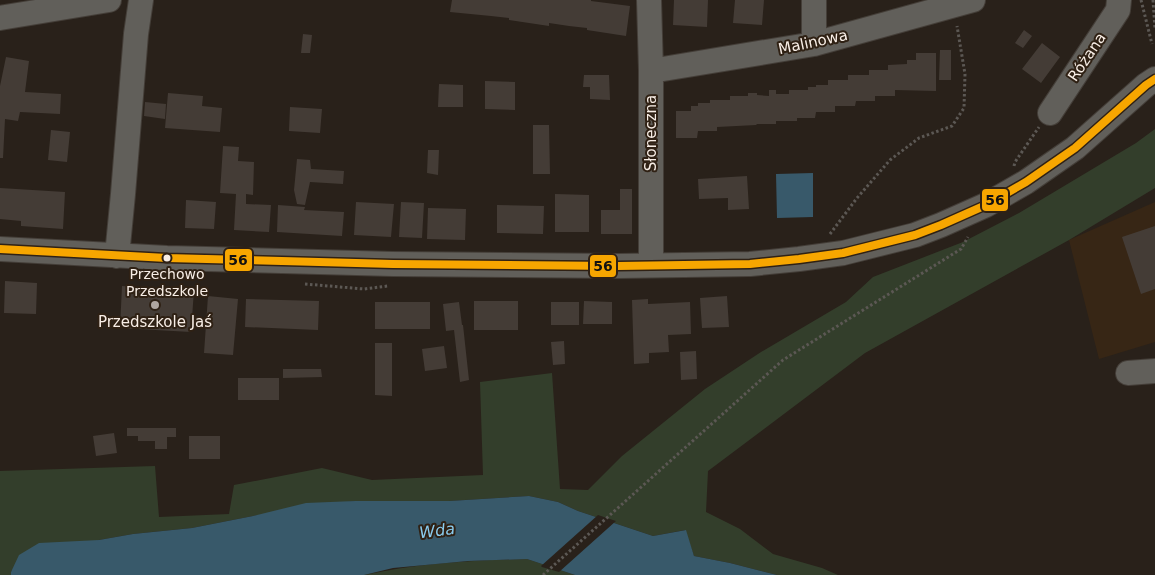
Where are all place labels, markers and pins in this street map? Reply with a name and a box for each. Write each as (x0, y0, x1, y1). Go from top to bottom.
marker: Przechowo Przedszkole (162, 253, 172, 263)
place label: Przechowo Przedszkole (126, 266, 208, 299)
marker: Przedszkole Jaś (149, 299, 161, 311)
place label: Przedszkole Jaś (98, 313, 212, 331)

